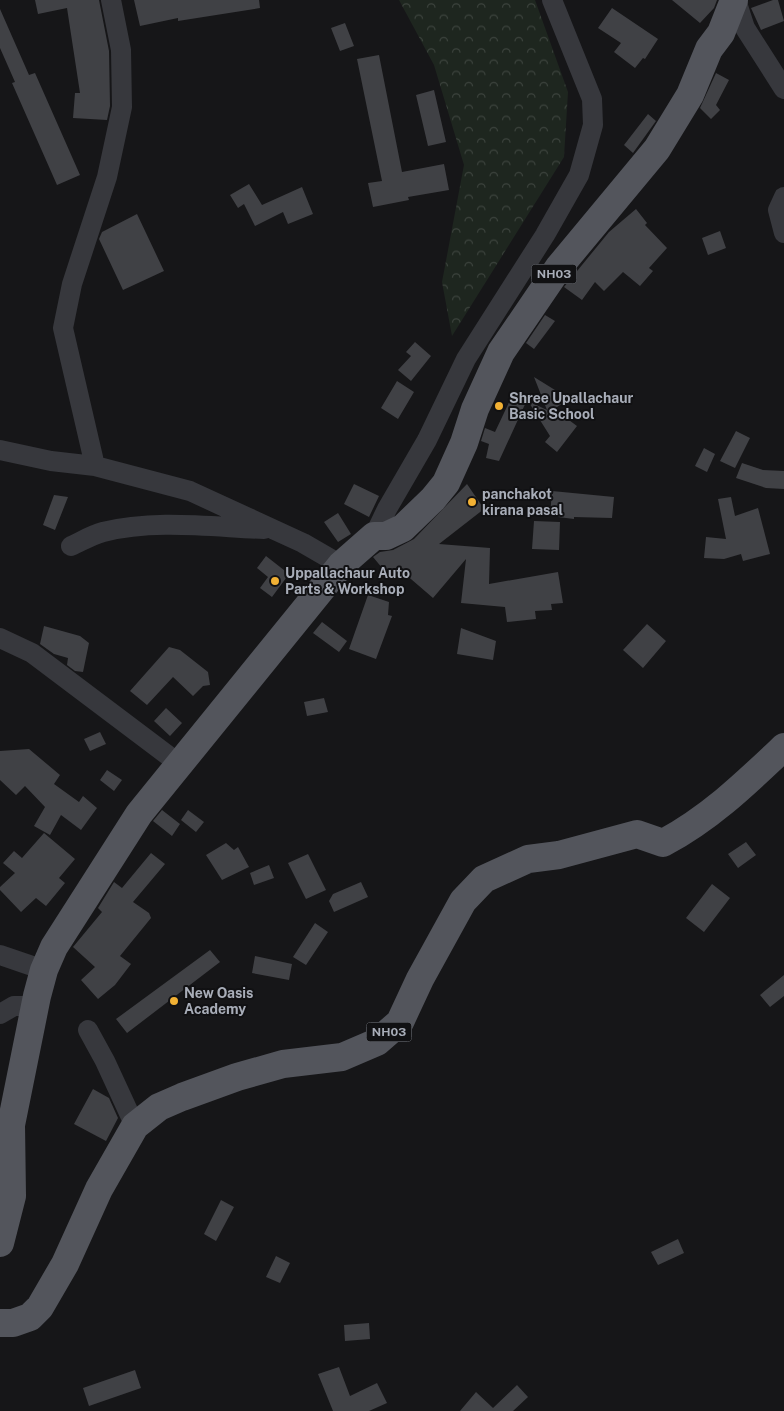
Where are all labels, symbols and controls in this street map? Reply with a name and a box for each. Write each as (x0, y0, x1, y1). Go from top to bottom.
road number: NH03 (532, 264, 576, 284)
place label: Shree Upallachaur Basic School (509, 390, 634, 422)
marker: Shree Upallachaur Basic School (493, 400, 505, 412)
place label: panchakot kirana pasal (482, 486, 563, 518)
marker: panchakot kirana pasal (466, 496, 478, 508)
place label: Uppallachaur Auto Parts & Workshop (285, 565, 410, 597)
marker: Uppallachaur Auto Parts & Workshop (269, 575, 281, 587)
place label: New Oasis Academy (184, 985, 253, 1017)
marker: New Oasis Academy (168, 995, 180, 1007)
road number: NH03 (366, 1022, 412, 1042)

